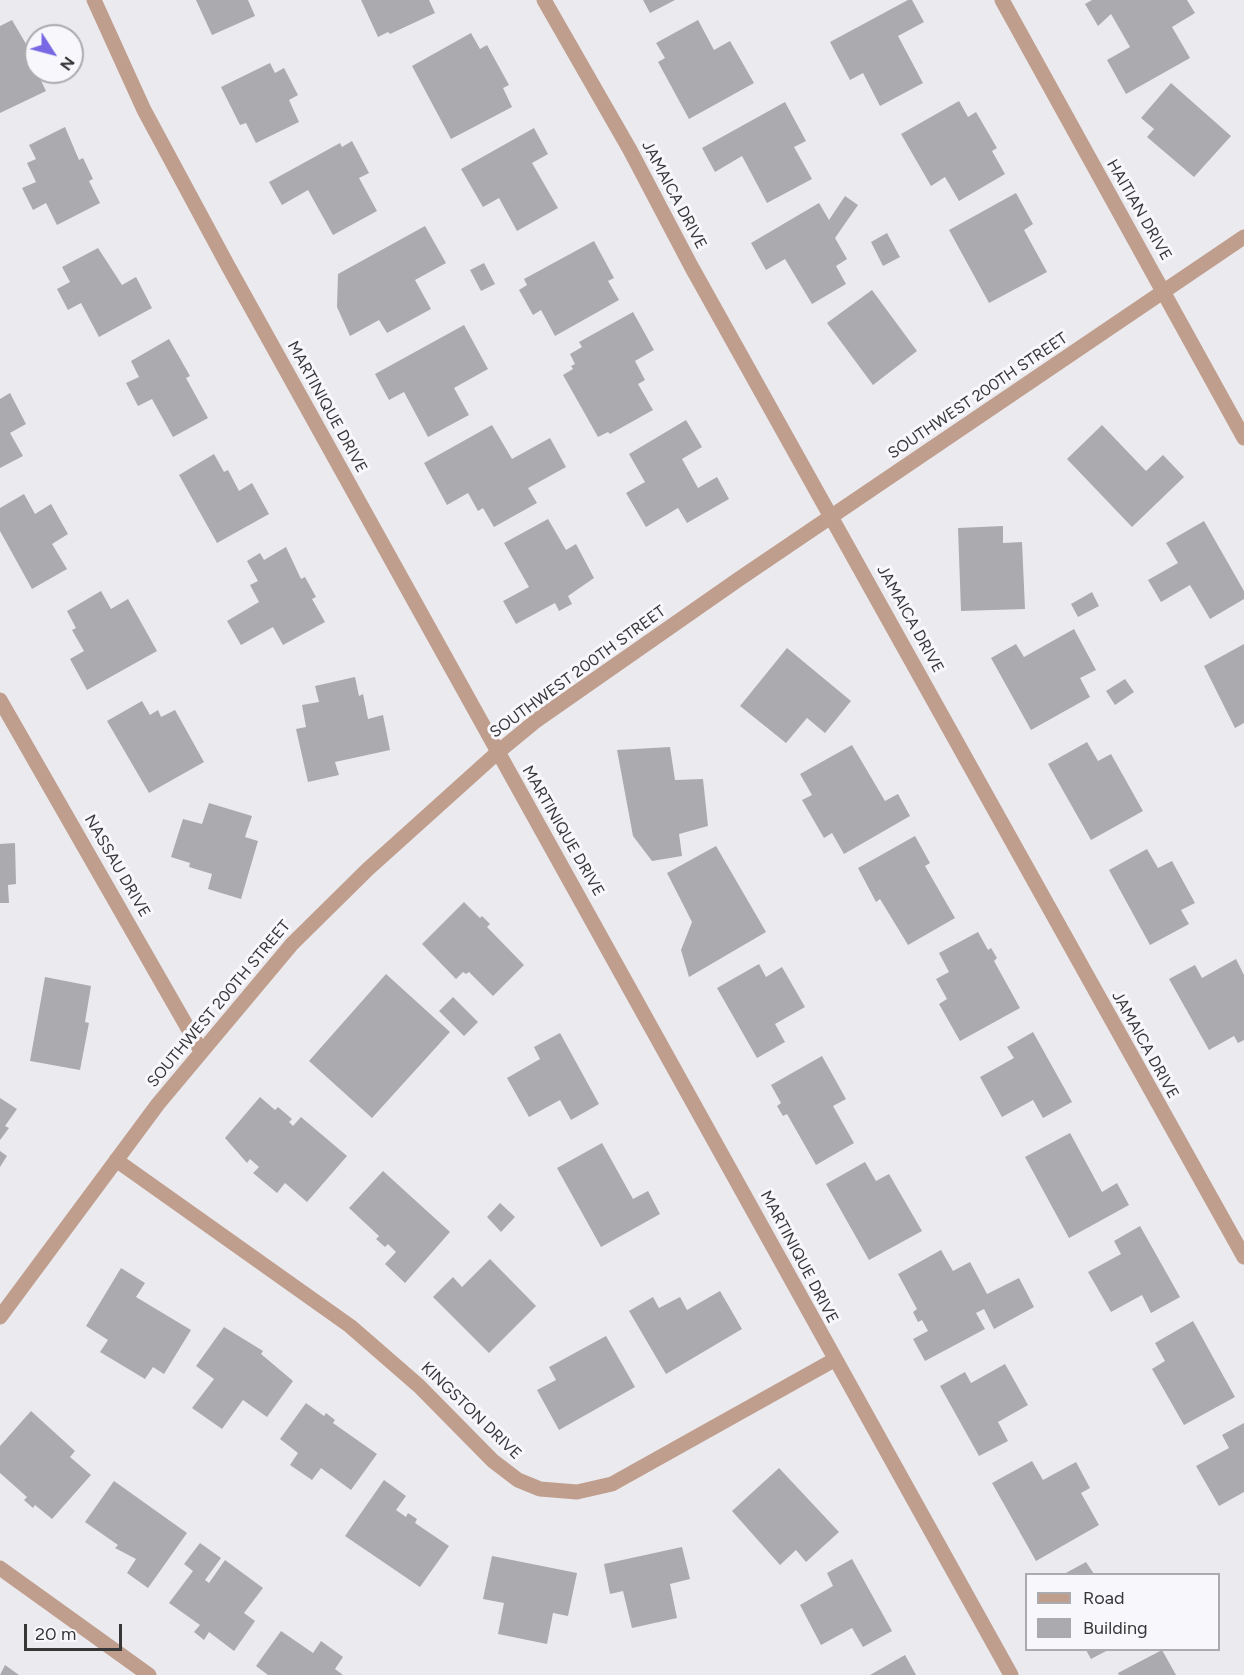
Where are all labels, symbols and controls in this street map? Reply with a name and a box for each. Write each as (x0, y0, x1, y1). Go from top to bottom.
north arrow (24, 24, 84, 84)
text: N (56, 53, 79, 74)
street label: JAMAICA DRIVE (637, 138, 711, 252)
street label: HAITIAN DRIVE (1102, 156, 1176, 264)
street label: SOUTHWEST 200TH STREET (885, 329, 1071, 463)
street label: MARTINIQUE DRIVE (283, 338, 371, 476)
street label: JAMAICA DRIVE (873, 562, 947, 676)
street label: SOUTHWEST 200TH STREET (486, 602, 670, 742)
street label: MARTINIQUE DRIVE (518, 762, 608, 900)
street label: NASSAU DRIVE (80, 811, 154, 921)
street label: SOUTHWEST 200TH STREET (143, 916, 295, 1092)
street label: JAMAICA DRIVE (1108, 988, 1182, 1102)
street label: MARTINIQUE DRIVE (756, 1187, 842, 1327)
street label: KINGSTON DRIVE (417, 1358, 525, 1464)
legend (1025, 1573, 1220, 1651)
text: Road (1083, 1587, 1124, 1609)
scale bar (27, 1612, 124, 1650)
text: Building (1083, 1617, 1148, 1639)
text: 20 m (35, 1623, 76, 1645)

